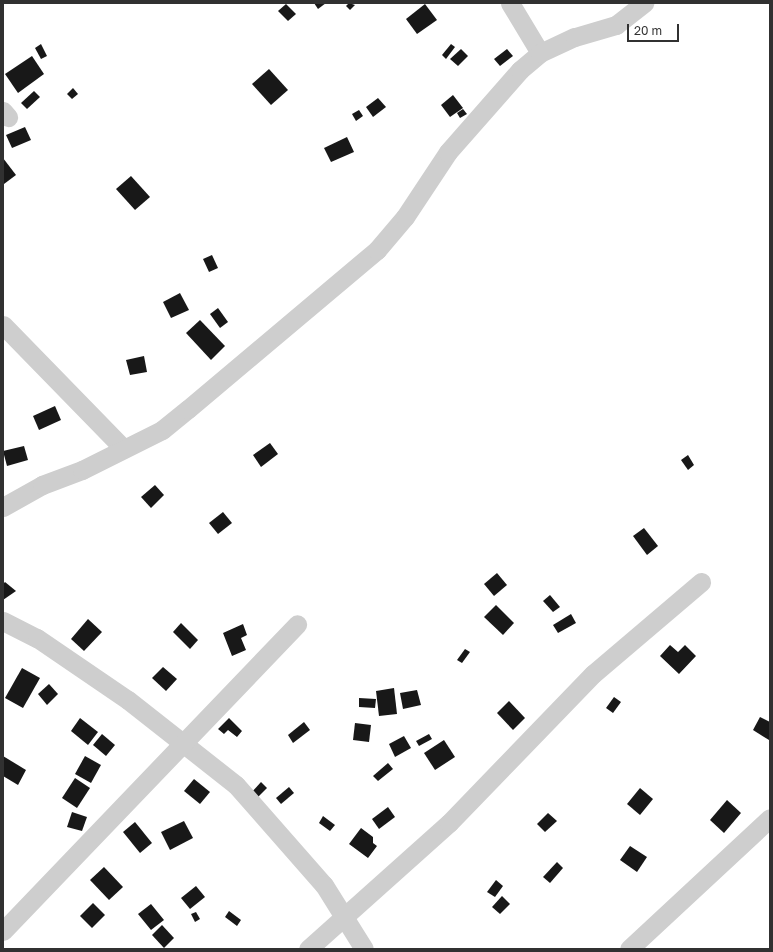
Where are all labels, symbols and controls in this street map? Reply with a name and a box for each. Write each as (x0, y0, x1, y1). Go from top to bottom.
scale bar (629, 16, 681, 42)
text: 20 m (634, 23, 662, 38)

